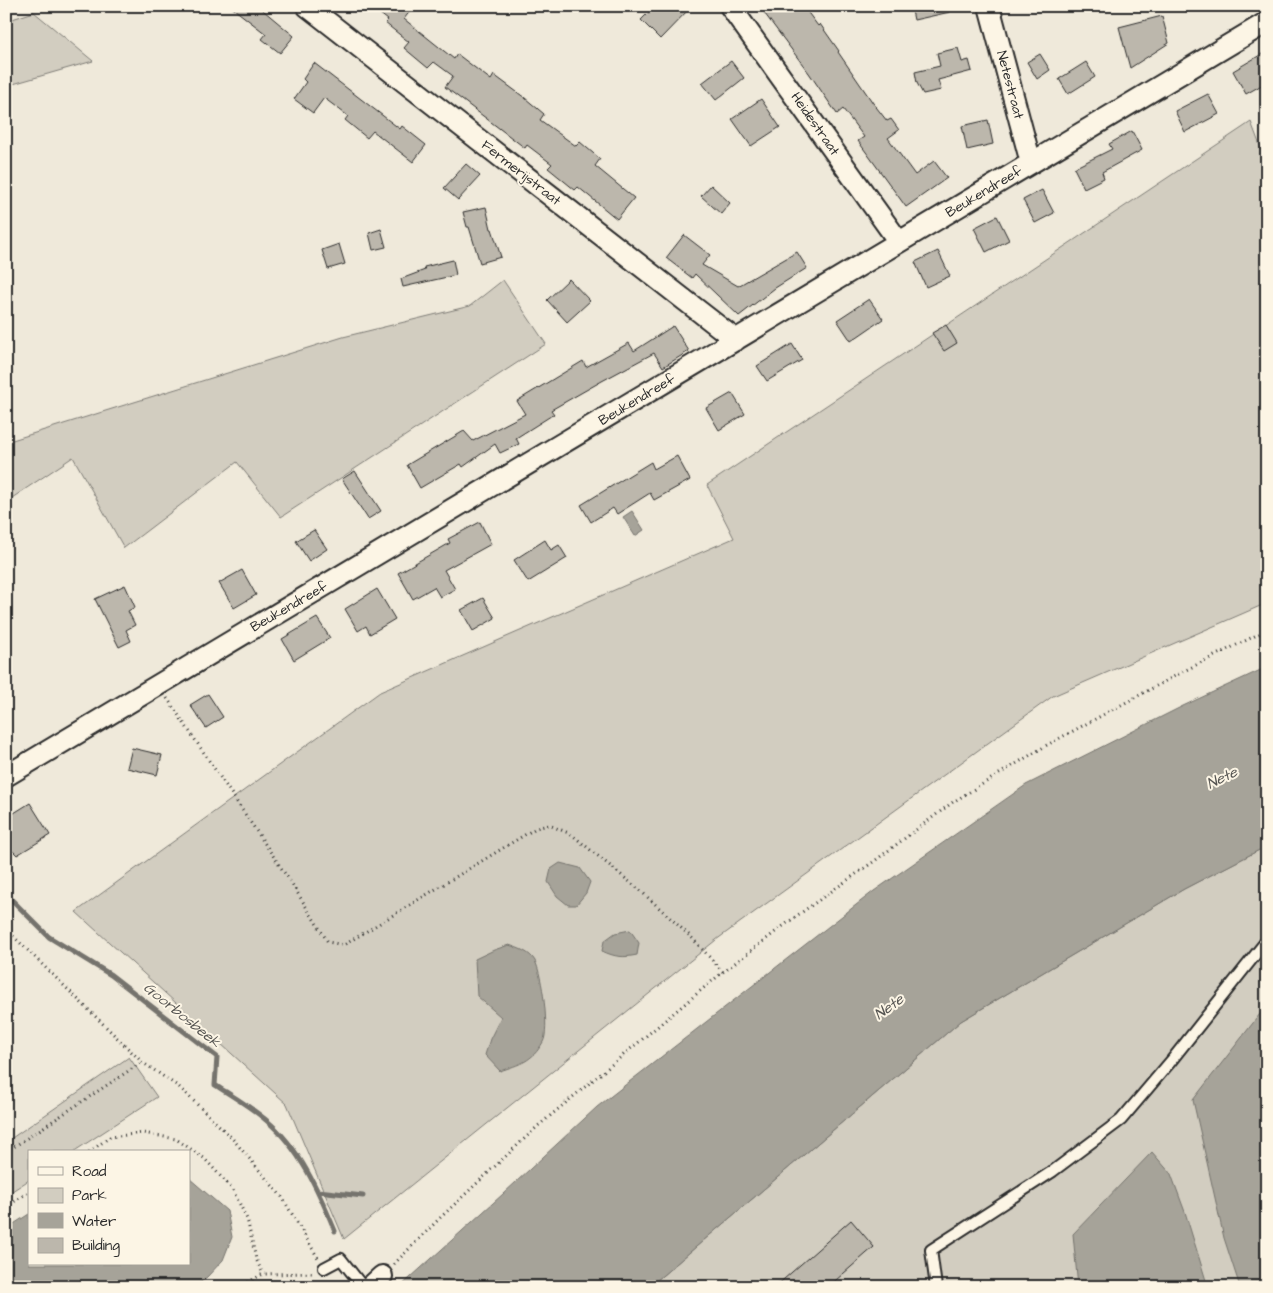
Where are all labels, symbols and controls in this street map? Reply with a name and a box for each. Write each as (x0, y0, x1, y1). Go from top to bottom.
street label: Netestraat (991, 49, 1029, 122)
street label: Heidestraat (786, 88, 844, 160)
street label: Fermerijstraat (477, 136, 565, 211)
street label: Beukendreef (942, 161, 1027, 223)
street label: Beukendreef (595, 369, 680, 431)
street label: Beukendreef (247, 576, 332, 637)
water label: Nete (1203, 761, 1242, 794)
water label: Goorbosbeek (139, 977, 226, 1053)
water label: Nete (870, 989, 909, 1025)
legend (28, 1150, 190, 1266)
text: Road (72, 1161, 107, 1182)
text: Park (72, 1185, 107, 1206)
text: Water (72, 1211, 116, 1232)
text: Building (72, 1235, 120, 1257)

